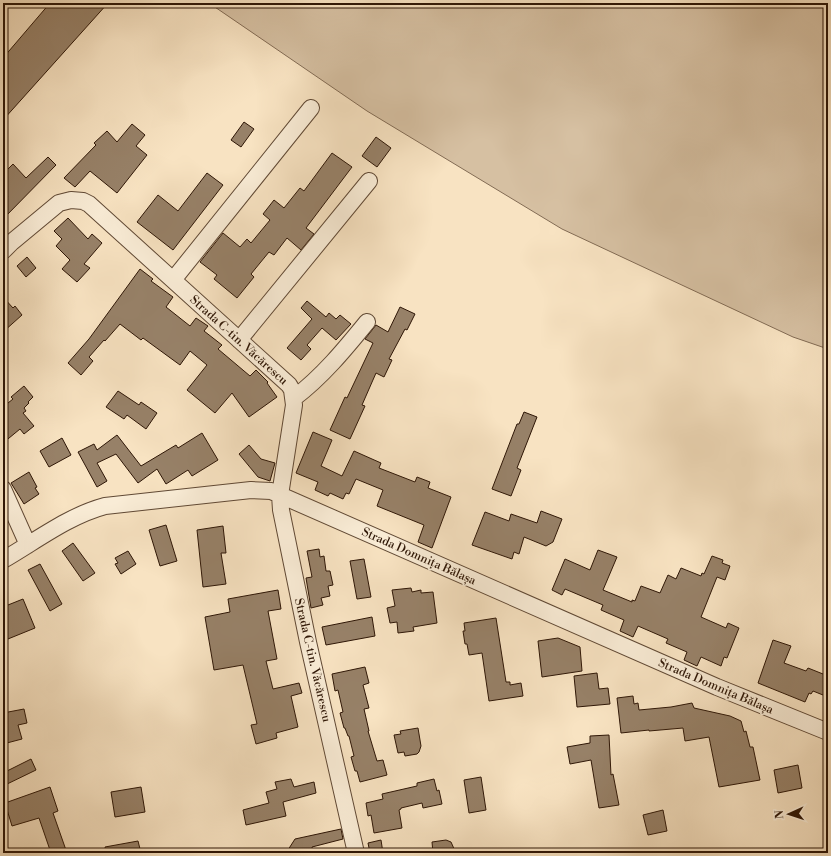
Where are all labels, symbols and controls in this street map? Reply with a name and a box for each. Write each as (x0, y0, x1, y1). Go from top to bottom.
street label: Strada C-tin. Văcărescu (187, 292, 291, 388)
street label: Strada Domnița Bălașa (359, 524, 479, 589)
street label: Strada C-tin. Văcărescu (291, 597, 334, 724)
street label: Strada Domnița Bălașa (656, 655, 777, 718)
north arrow (769, 794, 809, 834)
text: N (773, 809, 787, 819)

